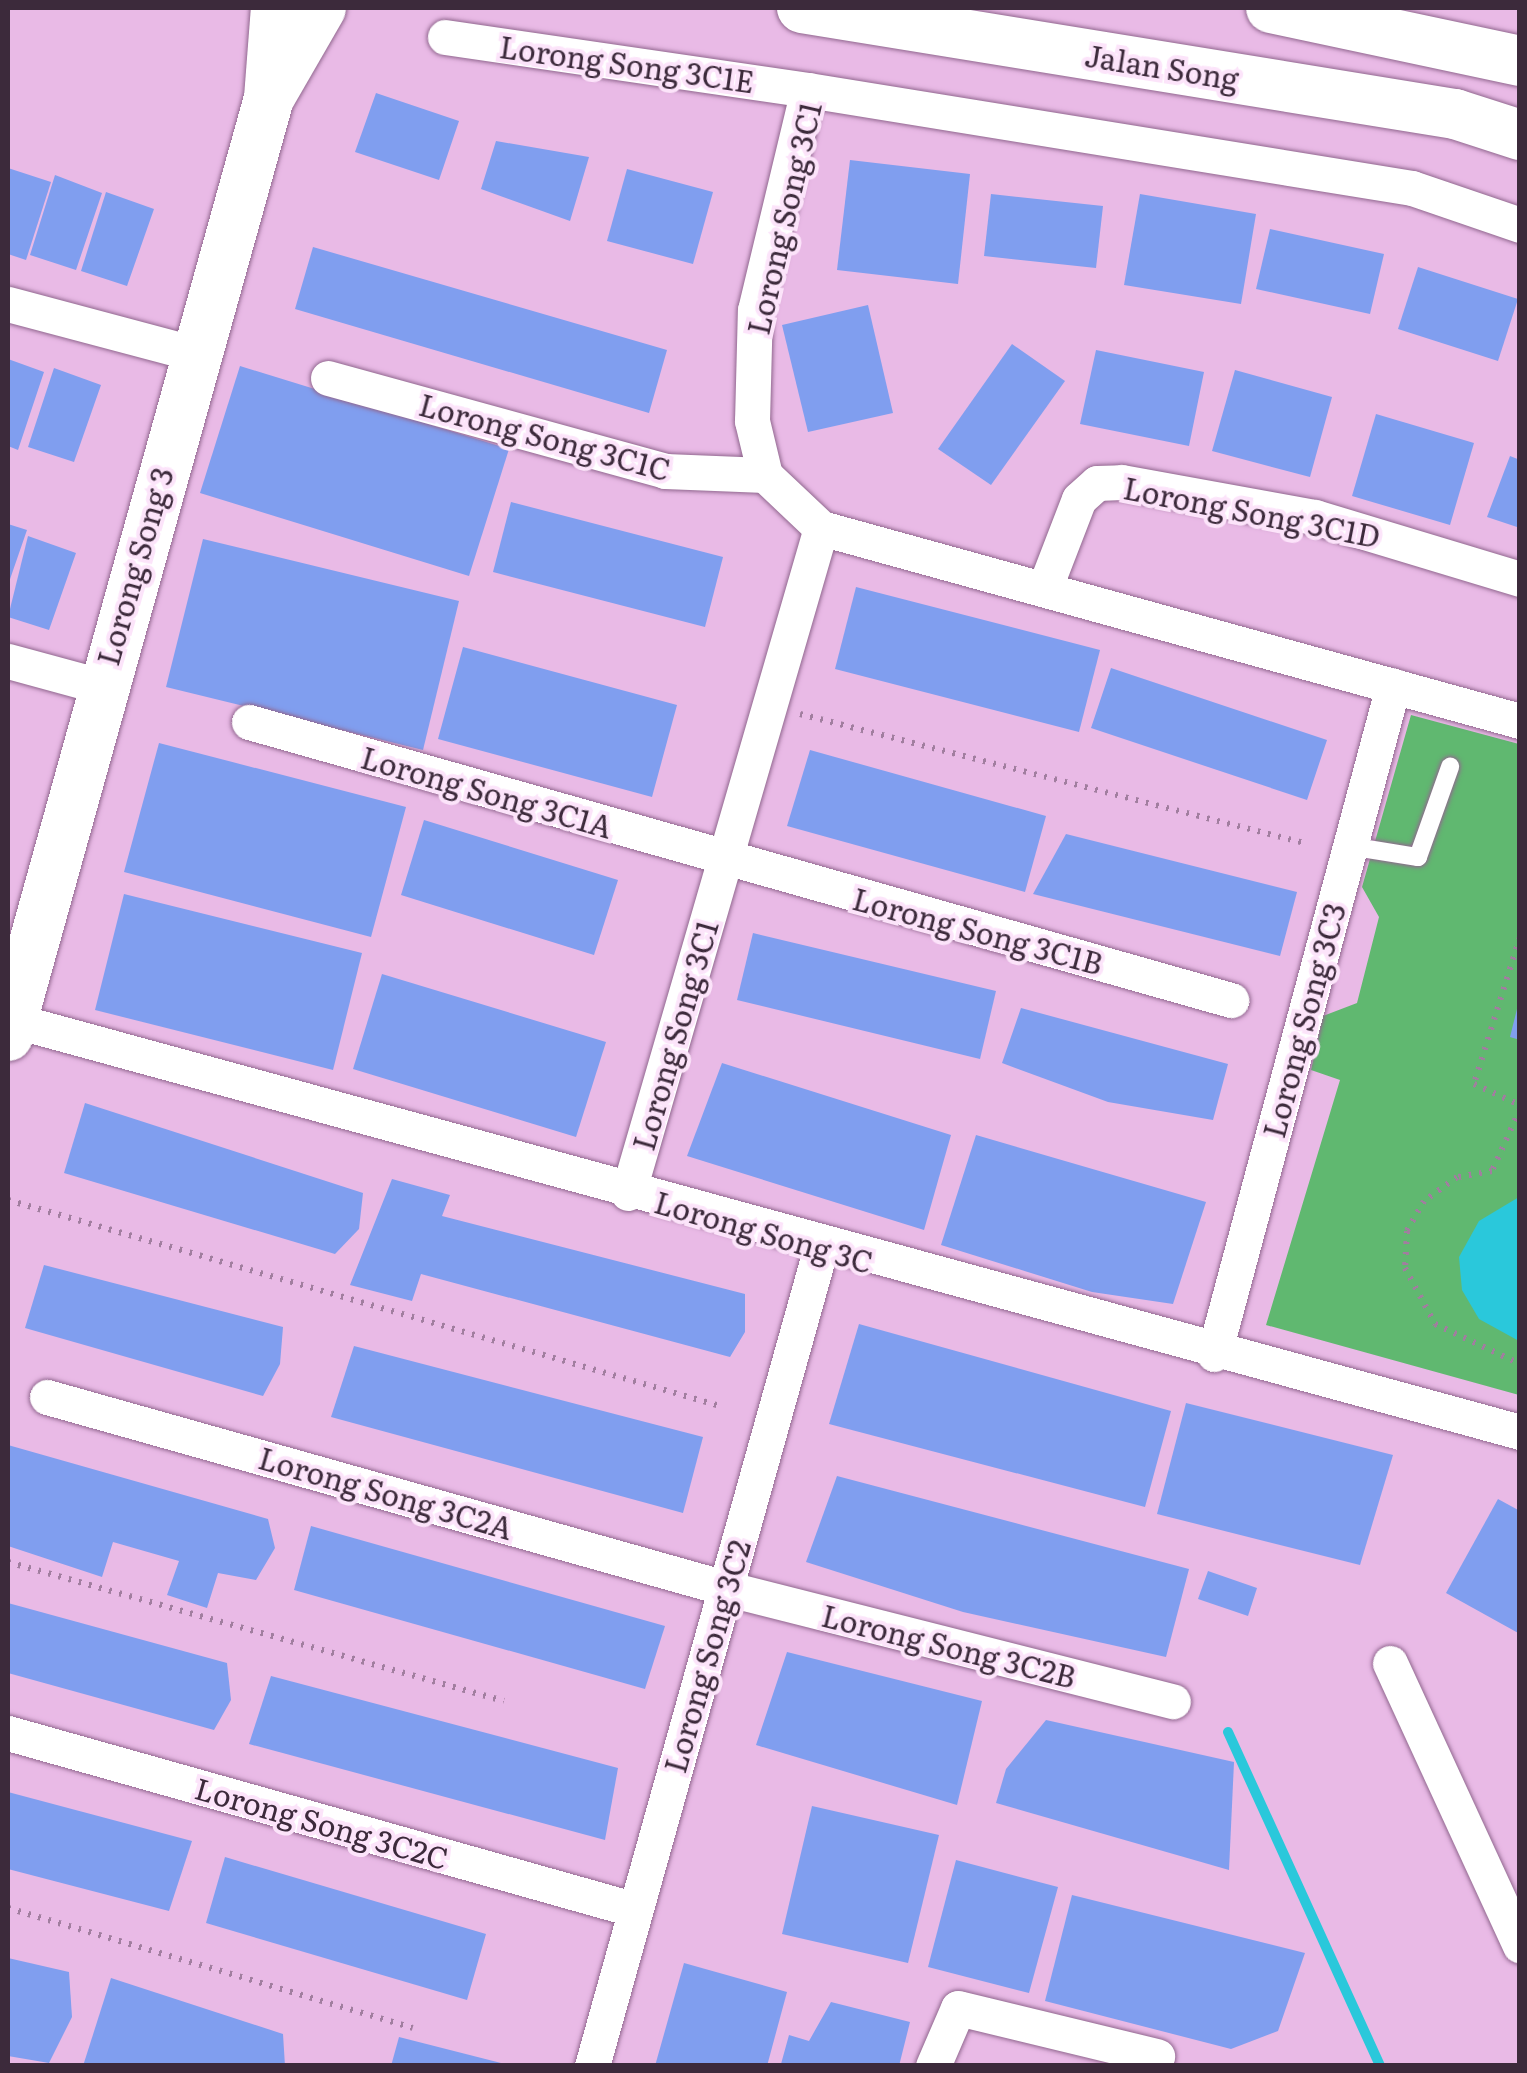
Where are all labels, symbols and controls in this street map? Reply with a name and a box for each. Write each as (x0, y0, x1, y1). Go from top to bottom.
street label: Lorong Song 3C1E (497, 27, 757, 99)
street label: Jalan Song (1083, 36, 1241, 96)
street label: Lorong Song 3C1 (739, 98, 827, 338)
street label: Lorong Song 3C1C (416, 385, 674, 487)
street label: Lorong Song 3 (89, 463, 179, 669)
street label: Lorong Song 3C1D (1121, 468, 1383, 554)
street label: Lorong Song 3C1A (357, 738, 617, 844)
street label: Lorong Song 3C1B (849, 879, 1107, 981)
street label: Lorong Song 3C3 (1254, 899, 1352, 1141)
street label: Lorong Song 3C1 (624, 916, 724, 1154)
street label: Lorong Song 3C (651, 1183, 877, 1279)
street label: Lorong Song 3C2A (255, 1439, 517, 1545)
street label: Lorong Song 3C2 (656, 1535, 756, 1777)
street label: Lorong Song 3C2B (818, 1596, 1080, 1694)
street label: Lorong Song 3C2C (191, 1769, 453, 1875)

